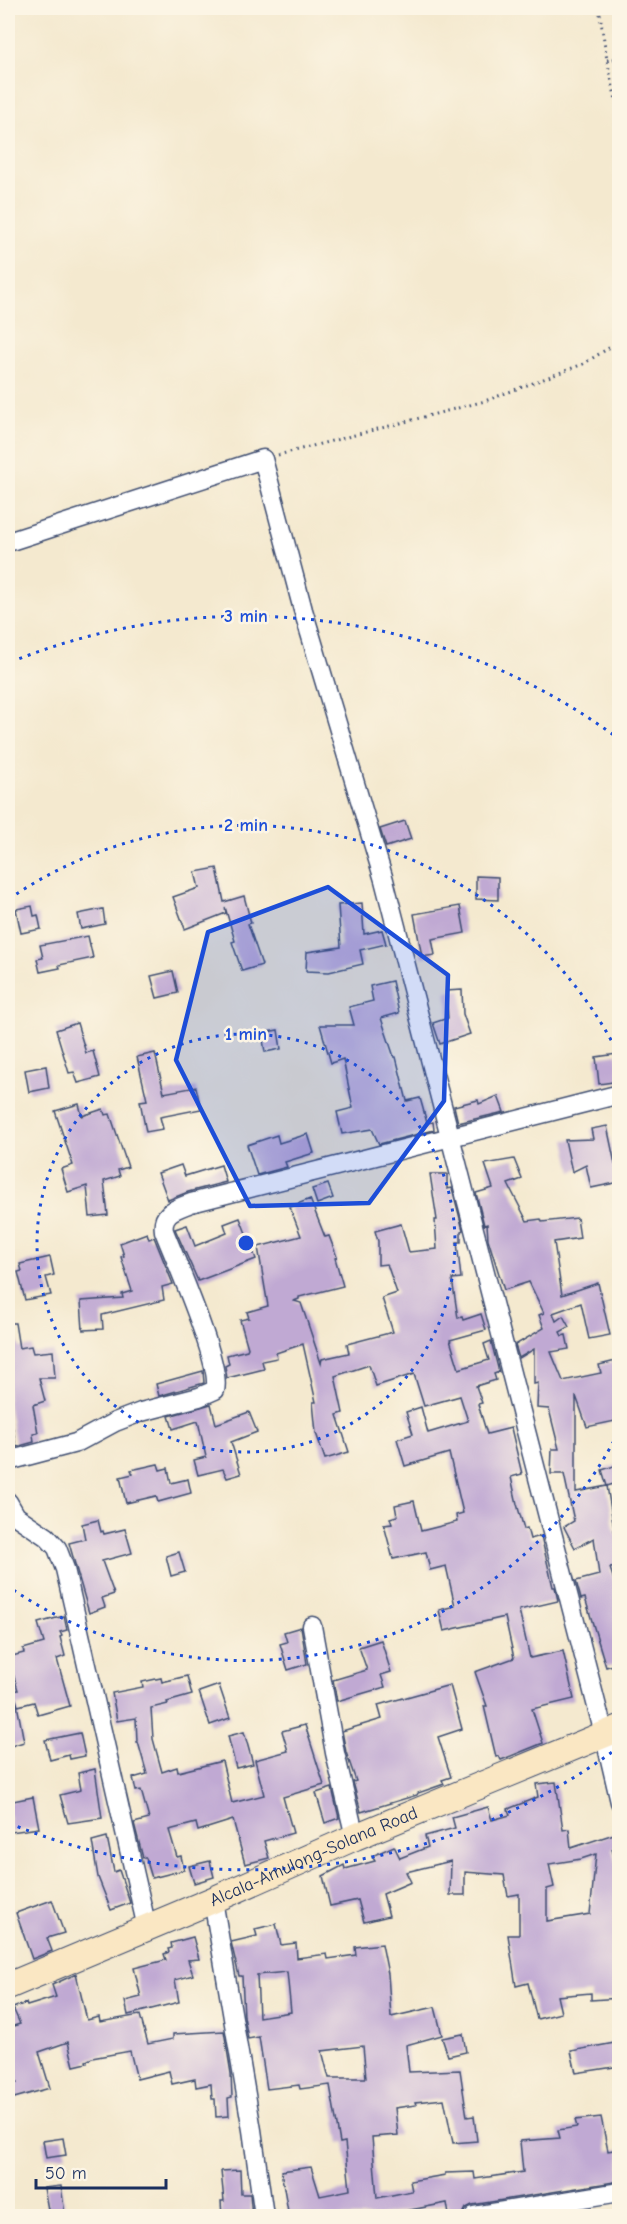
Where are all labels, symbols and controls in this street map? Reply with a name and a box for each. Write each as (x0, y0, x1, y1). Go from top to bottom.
text: 3 min (224, 606, 268, 627)
text: 2 min (224, 815, 268, 836)
text: 1 min (225, 1024, 267, 1045)
centre of rings (236, 1233, 256, 1253)
street label: Alcala-Amulong-Solana Road (206, 1802, 421, 1911)
scale bar (36, 2152, 166, 2190)
text: 50 m (45, 2163, 87, 2184)

